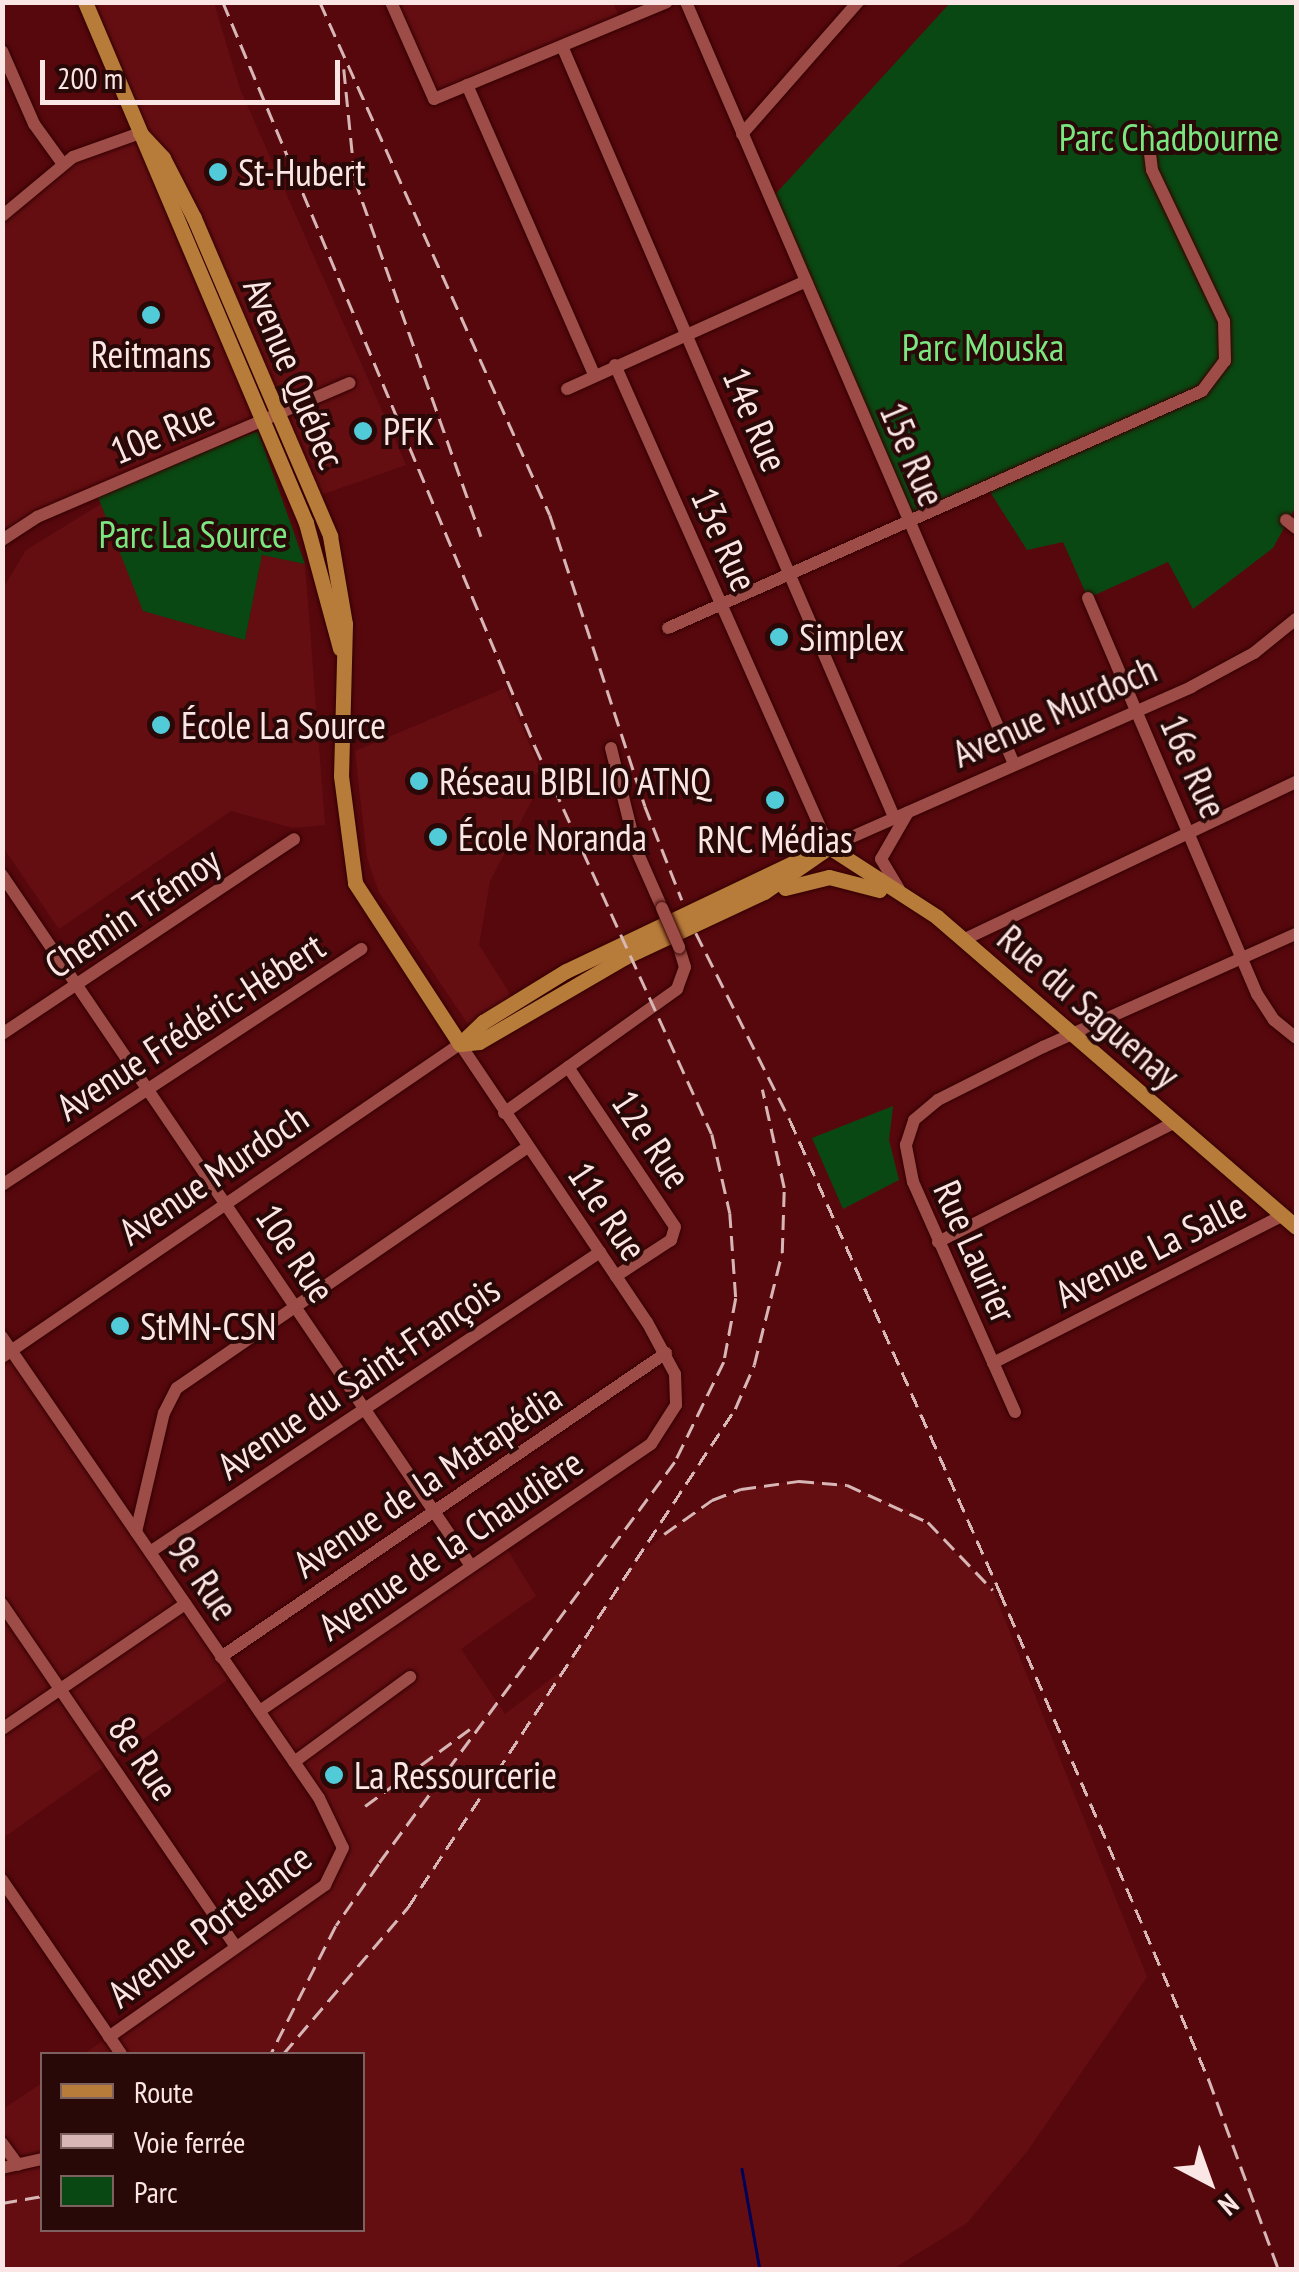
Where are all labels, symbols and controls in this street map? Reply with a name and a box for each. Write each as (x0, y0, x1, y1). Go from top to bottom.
scale bar (45, 40, 345, 102)
text: 200 m (57, 58, 123, 97)
park label: Parc Chadbourne (1058, 114, 1280, 160)
place label: St-Hubert (238, 149, 366, 195)
marker: St-Hubert (207, 161, 229, 183)
street label: Avenue Québec (234, 271, 356, 475)
marker: Reitmans (140, 304, 162, 326)
park label: Parc Mouska (901, 324, 1065, 370)
place label: Reitmans (91, 331, 211, 377)
street label: 14e Rue (714, 360, 798, 478)
street label: 10e Rue (103, 389, 221, 473)
street label: 15e Rue (871, 395, 955, 513)
place label: PFK (383, 408, 435, 454)
marker: PFK (352, 420, 374, 442)
street label: 13e Rue (682, 480, 768, 598)
park label: Parc La Source (98, 511, 288, 557)
place label: Simplex (799, 614, 904, 660)
marker: Simplex (768, 626, 790, 648)
street label: Avenue Murdoch (945, 646, 1163, 776)
place label: École La Source (181, 702, 386, 748)
street label: 16e Rue (1151, 707, 1237, 825)
marker: École La Source (150, 714, 172, 736)
place label: Réseau BIBLIO ATNQ (439, 758, 712, 804)
marker: Réseau BIBLIO ATNQ (408, 770, 430, 792)
marker: RNC Médias (764, 789, 786, 811)
place label: École Noranda (458, 814, 647, 860)
place label: RNC Médias (697, 816, 853, 862)
marker: École Noranda (427, 826, 449, 848)
street label: Chemin Trémoy (35, 836, 229, 988)
street label: Rue du Saguenay (989, 915, 1189, 1097)
street label: Avenue Frédéric-Hébert (48, 922, 332, 1130)
street label: 12e Rue (603, 1081, 701, 1197)
street label: Avenue Murdoch (110, 1094, 316, 1254)
street label: 11e Rue (559, 1153, 657, 1269)
street label: Rue Laurier (925, 1173, 1027, 1329)
street label: Avenue La Salle (1047, 1182, 1253, 1316)
street label: 10e Rue (247, 1195, 345, 1311)
street label: Avenue du Saint-François (208, 1266, 508, 1488)
place label: StMN-CSN (140, 1303, 277, 1349)
marker: StMN-CSN (109, 1315, 131, 1337)
street label: Avenue de la Matapédia (284, 1373, 570, 1587)
street label: Avenue de la Chaudière (309, 1439, 591, 1649)
street label: 9e Rue (160, 1527, 248, 1629)
street label: 8e Rue (100, 1707, 188, 1809)
place label: La Ressourcerie (354, 1752, 557, 1798)
marker: La Ressourcerie (323, 1764, 345, 1786)
street label: Avenue Portelance (98, 1834, 320, 2016)
legend (40, 2052, 365, 2232)
text: Route (134, 2072, 194, 2111)
text: Voie ferrée (134, 2122, 245, 2161)
north arrow (1159, 2132, 1259, 2232)
text: Parc (134, 2172, 178, 2211)
text: N (1211, 2186, 1247, 2224)

